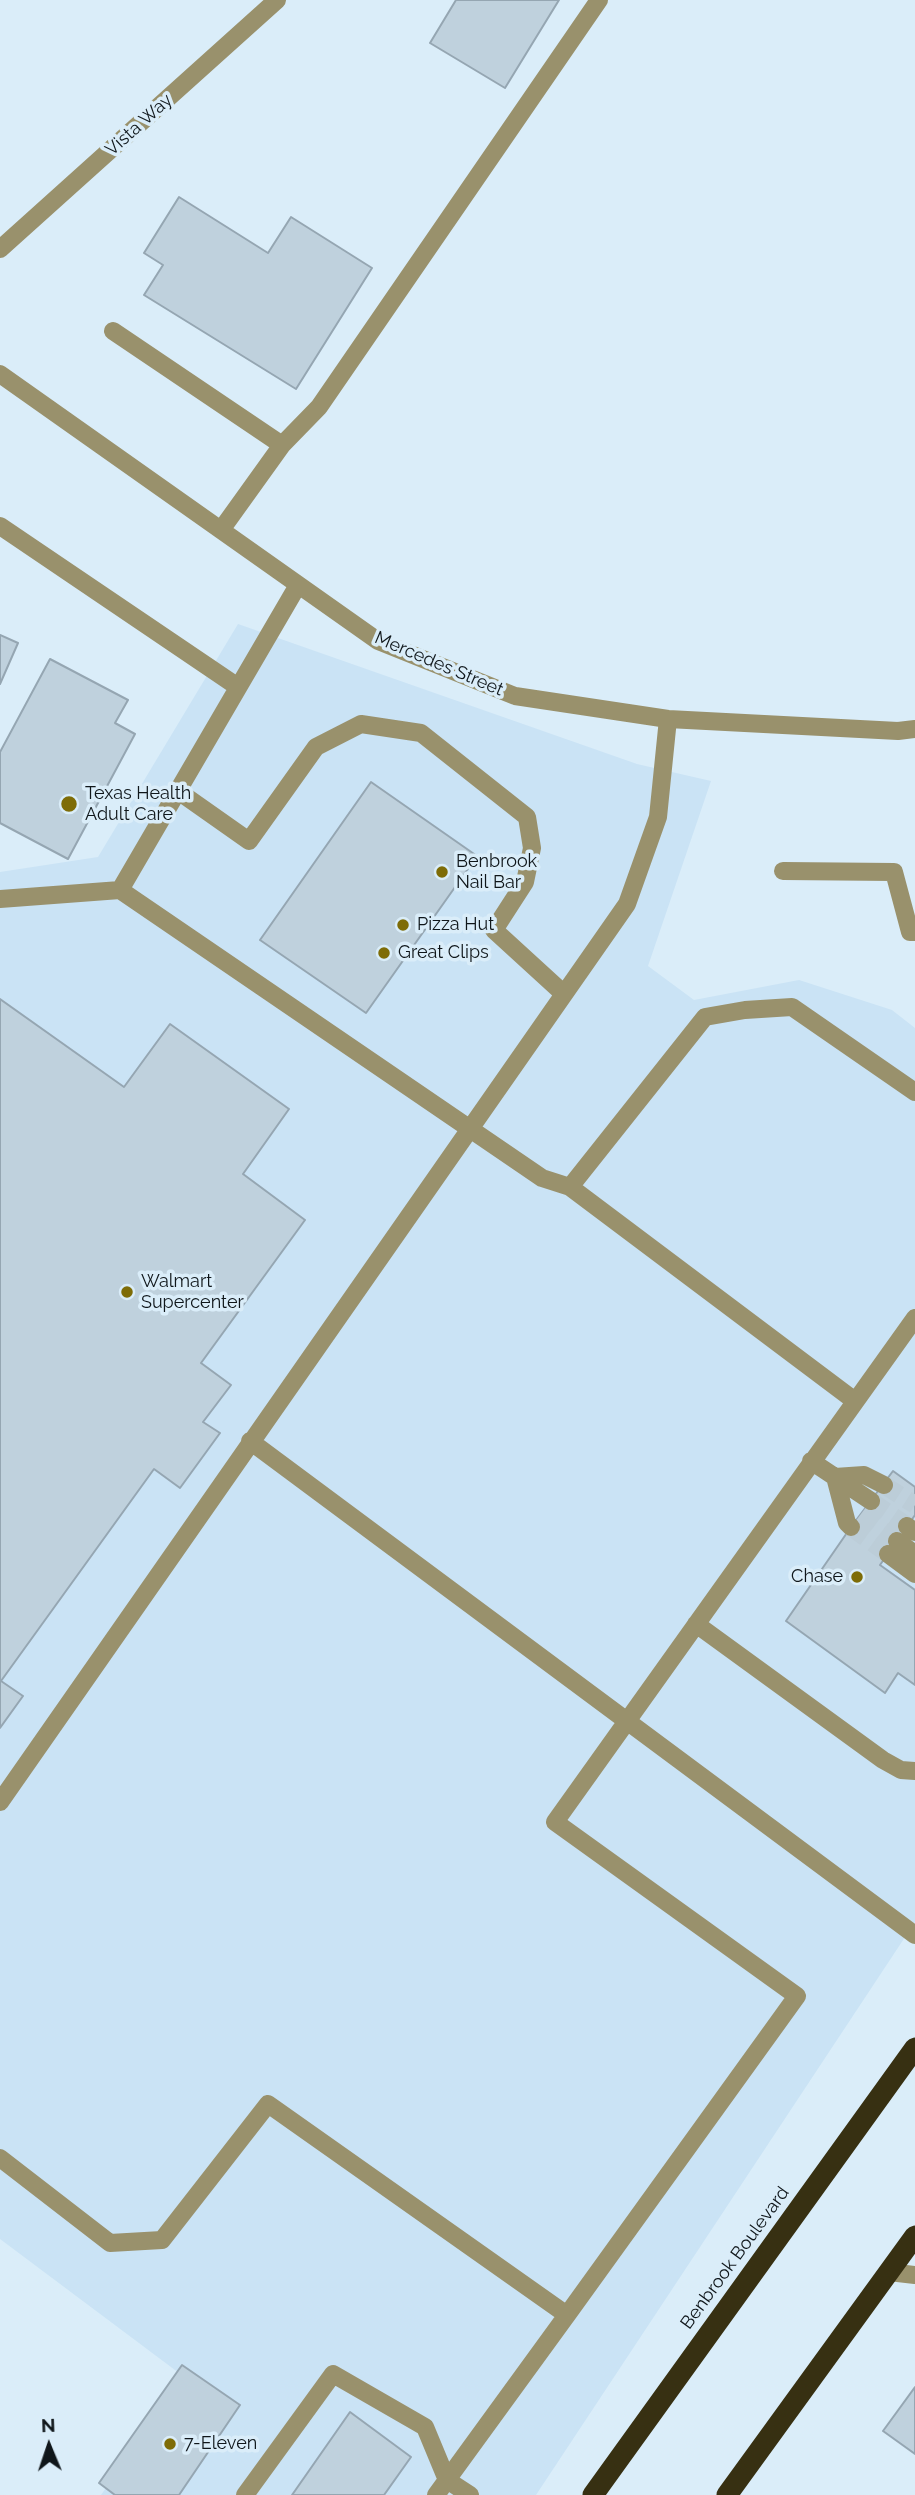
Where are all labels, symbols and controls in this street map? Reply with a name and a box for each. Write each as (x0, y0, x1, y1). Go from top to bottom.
street label: Vista Way (101, 89, 177, 161)
street label: Mercedes Street (371, 627, 507, 701)
place label: Texas Health Adult Care (85, 783, 191, 826)
marker: Texas Health Adult Care (59, 794, 79, 814)
place label: Benbrook Nail Bar (456, 851, 537, 894)
marker: Benbrook Nail Bar (434, 864, 450, 880)
place label: Pizza Hut (417, 914, 494, 936)
marker: Pizza Hut (395, 917, 411, 933)
place label: Great Clips (398, 942, 489, 964)
marker: Great Clips (376, 945, 392, 961)
place label: Walmart Supercenter (141, 1271, 244, 1314)
marker: Walmart Supercenter (119, 1284, 135, 1300)
place label: Chase (791, 1566, 843, 1588)
marker: Chase (849, 1569, 865, 1585)
street label: Benbrook Boulevard (676, 2183, 794, 2333)
north arrow (14, 2411, 84, 2481)
text: N (41, 2414, 56, 2436)
place label: 7-Eleven (184, 2433, 257, 2455)
marker: 7-Eleven (162, 2436, 178, 2452)

